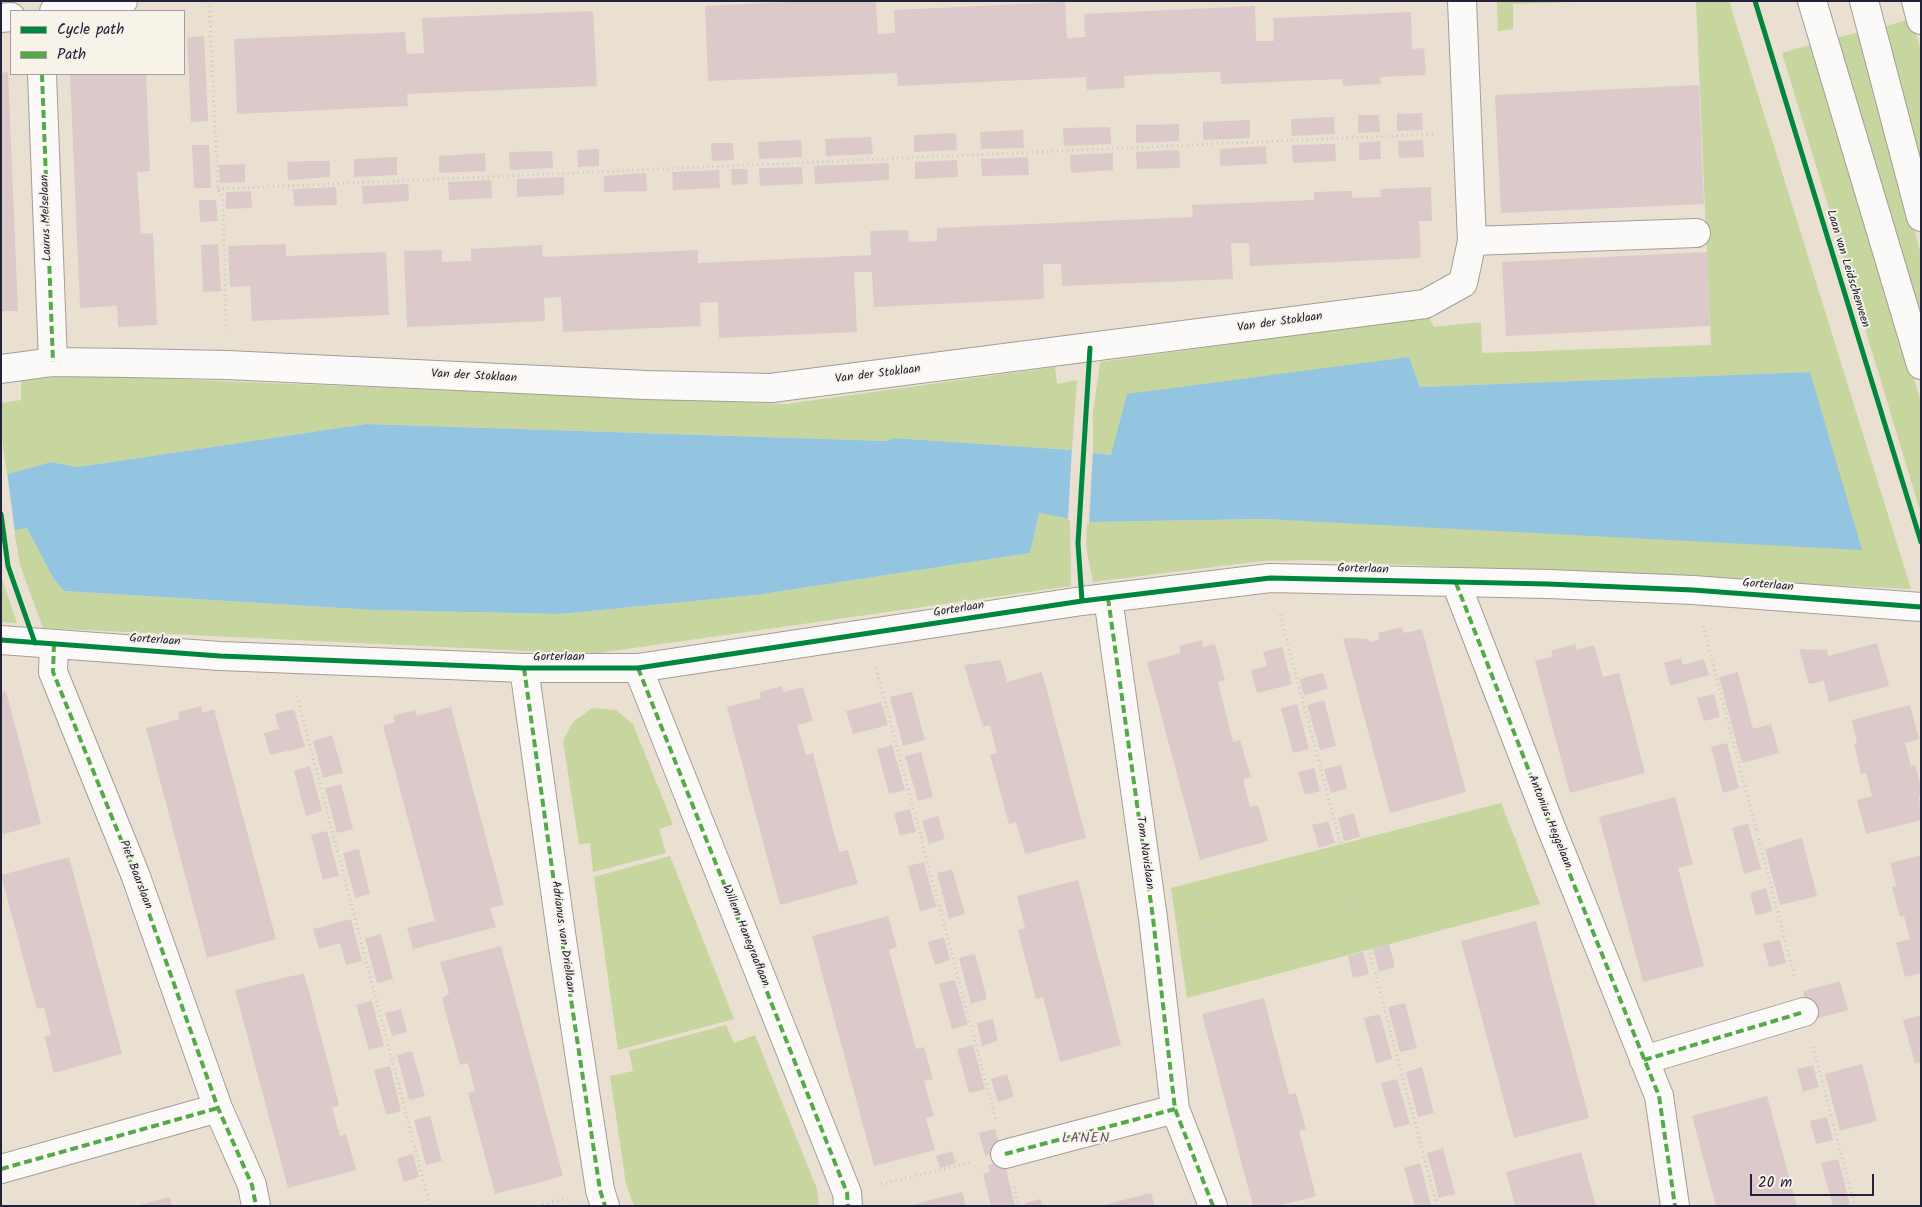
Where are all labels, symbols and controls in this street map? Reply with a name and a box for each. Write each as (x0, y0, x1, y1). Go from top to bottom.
legend (10, 10, 185, 75)
text: Cycle path (57, 18, 124, 42)
text: Path (57, 43, 86, 67)
street label: Laurus Melselaan (38, 175, 56, 261)
street label: Laan van Leidschenveen (1822, 208, 1872, 330)
street label: Van der Stoklaan (1236, 310, 1324, 336)
street label: Van der Stoklaan (834, 363, 922, 387)
street label: Van der Stoklaan (431, 368, 517, 386)
street label: Gorterlaan (1337, 562, 1389, 578)
street label: Gorterlaan (1742, 577, 1794, 595)
street label: Gorterlaan (933, 599, 985, 621)
street label: Gorterlaan (129, 632, 181, 650)
street label: Gorterlaan (533, 651, 585, 665)
street label: Antonius Heggelaan (1524, 773, 1574, 871)
street label: Tom Navislaan (1132, 816, 1156, 890)
street label: Piet Baarslaan (115, 838, 155, 912)
street label: Adrianus van Driellaan (547, 880, 577, 994)
street label: Willem Hanegraaflaan (718, 883, 772, 989)
district label: LANEN (1061, 1132, 1111, 1148)
scale bar (1752, 1164, 1876, 1196)
text: 20 m (1758, 1171, 1792, 1195)

